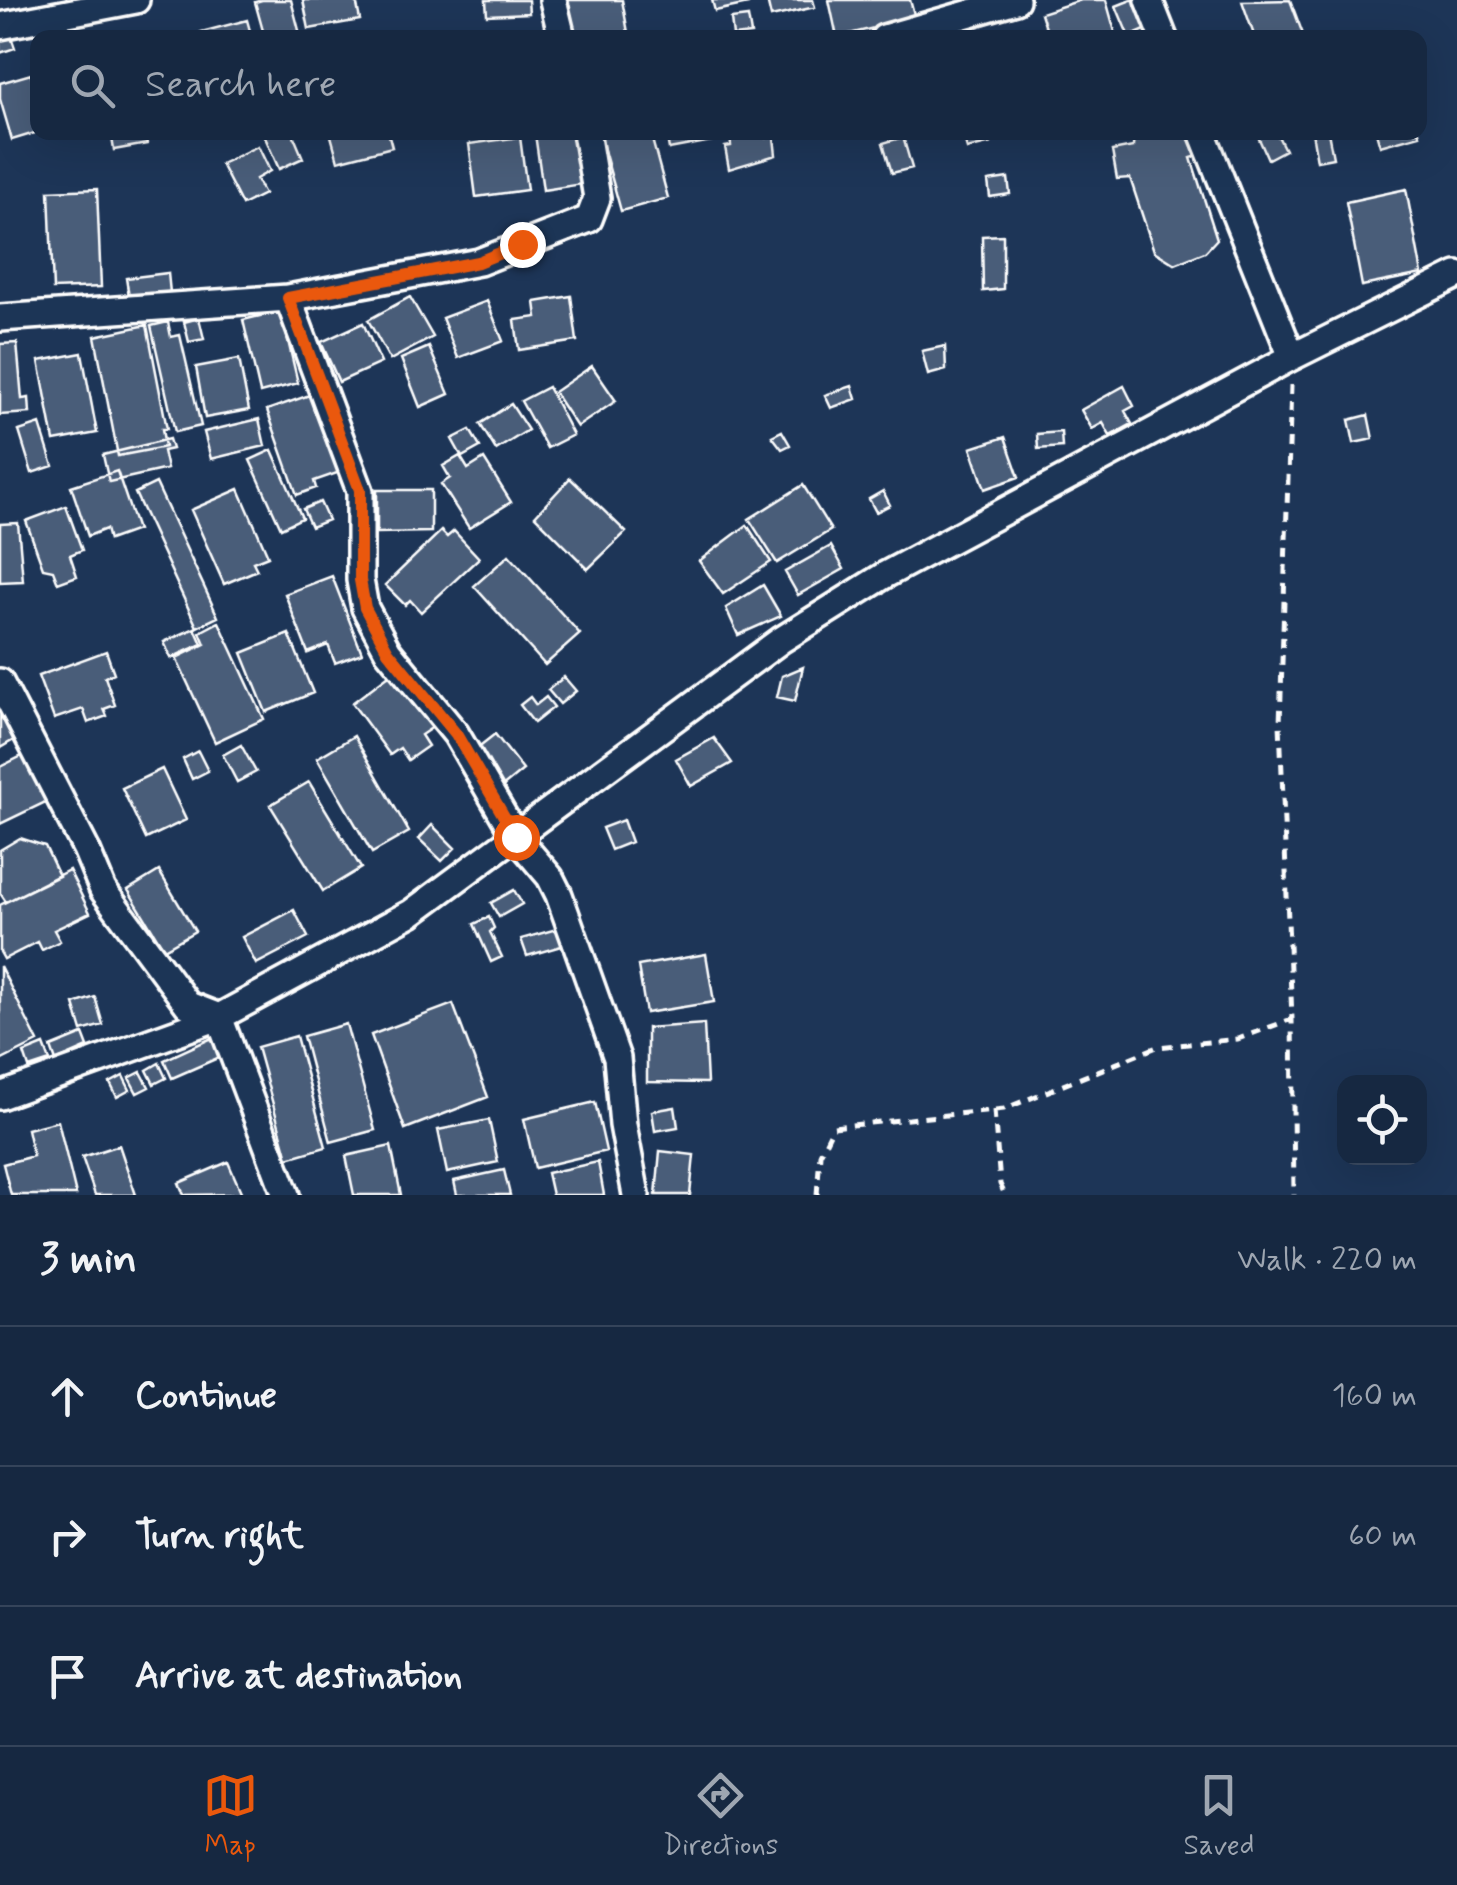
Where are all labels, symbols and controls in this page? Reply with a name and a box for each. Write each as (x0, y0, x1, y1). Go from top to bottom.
search box (30, 30, 1427, 140)
icon: search (65, 58, 120, 113)
text: Search here (145, 61, 336, 110)
route end (500, 222, 546, 268)
route start (494, 815, 540, 861)
map controls (1337, 1075, 1427, 1165)
button: locate (1337, 1075, 1427, 1165)
text: 3 min (40, 1233, 137, 1288)
text: Walk · 220 m (1237, 1239, 1417, 1281)
icon: ahead (40, 1369, 95, 1424)
text: Continue (135, 1372, 277, 1421)
text: 160 m (1332, 1375, 1417, 1417)
icon: right (40, 1509, 95, 1564)
text: Turn right (135, 1512, 304, 1561)
text: 60 m (1348, 1515, 1417, 1557)
icon: arrive (40, 1649, 95, 1704)
text: Arrive at destination (135, 1652, 462, 1701)
tab: Map (203, 1768, 258, 1865)
tab: Directions (663, 1768, 778, 1865)
tab: Saved (1184, 1768, 1254, 1865)

